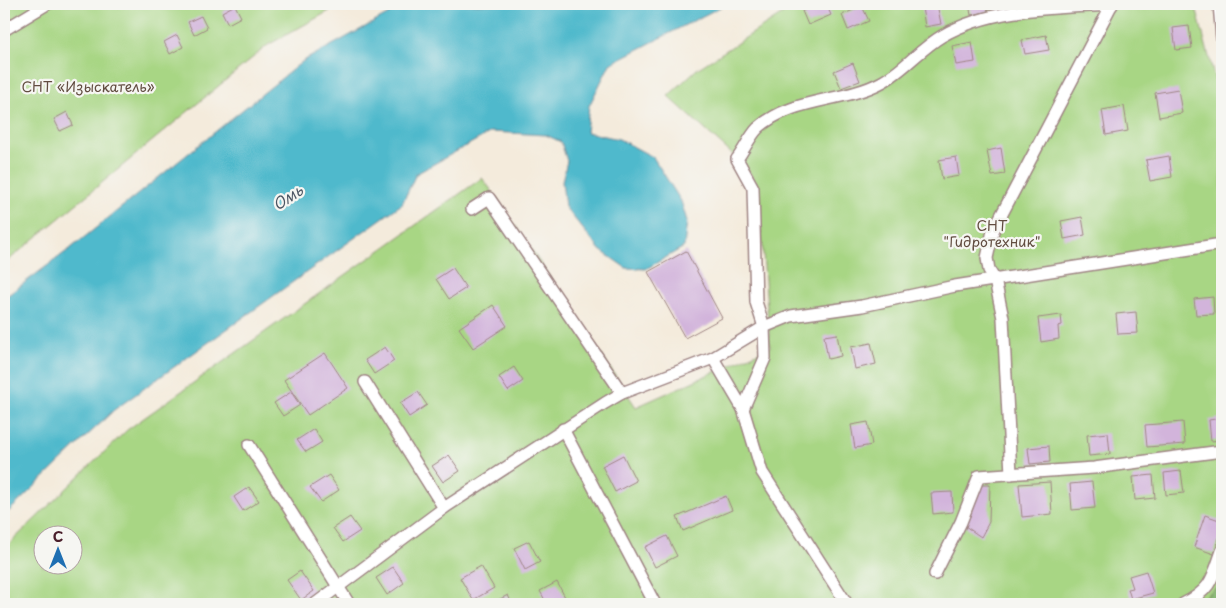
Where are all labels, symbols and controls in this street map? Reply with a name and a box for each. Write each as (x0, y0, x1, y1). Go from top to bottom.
park label: СНТ «Изыскатель» (22, 76, 154, 97)
water label: Омь (267, 178, 308, 215)
park label: СНТ "Гидротехник" (943, 215, 1041, 252)
north arrow (32, 526, 82, 576)
text: С (53, 526, 63, 547)

